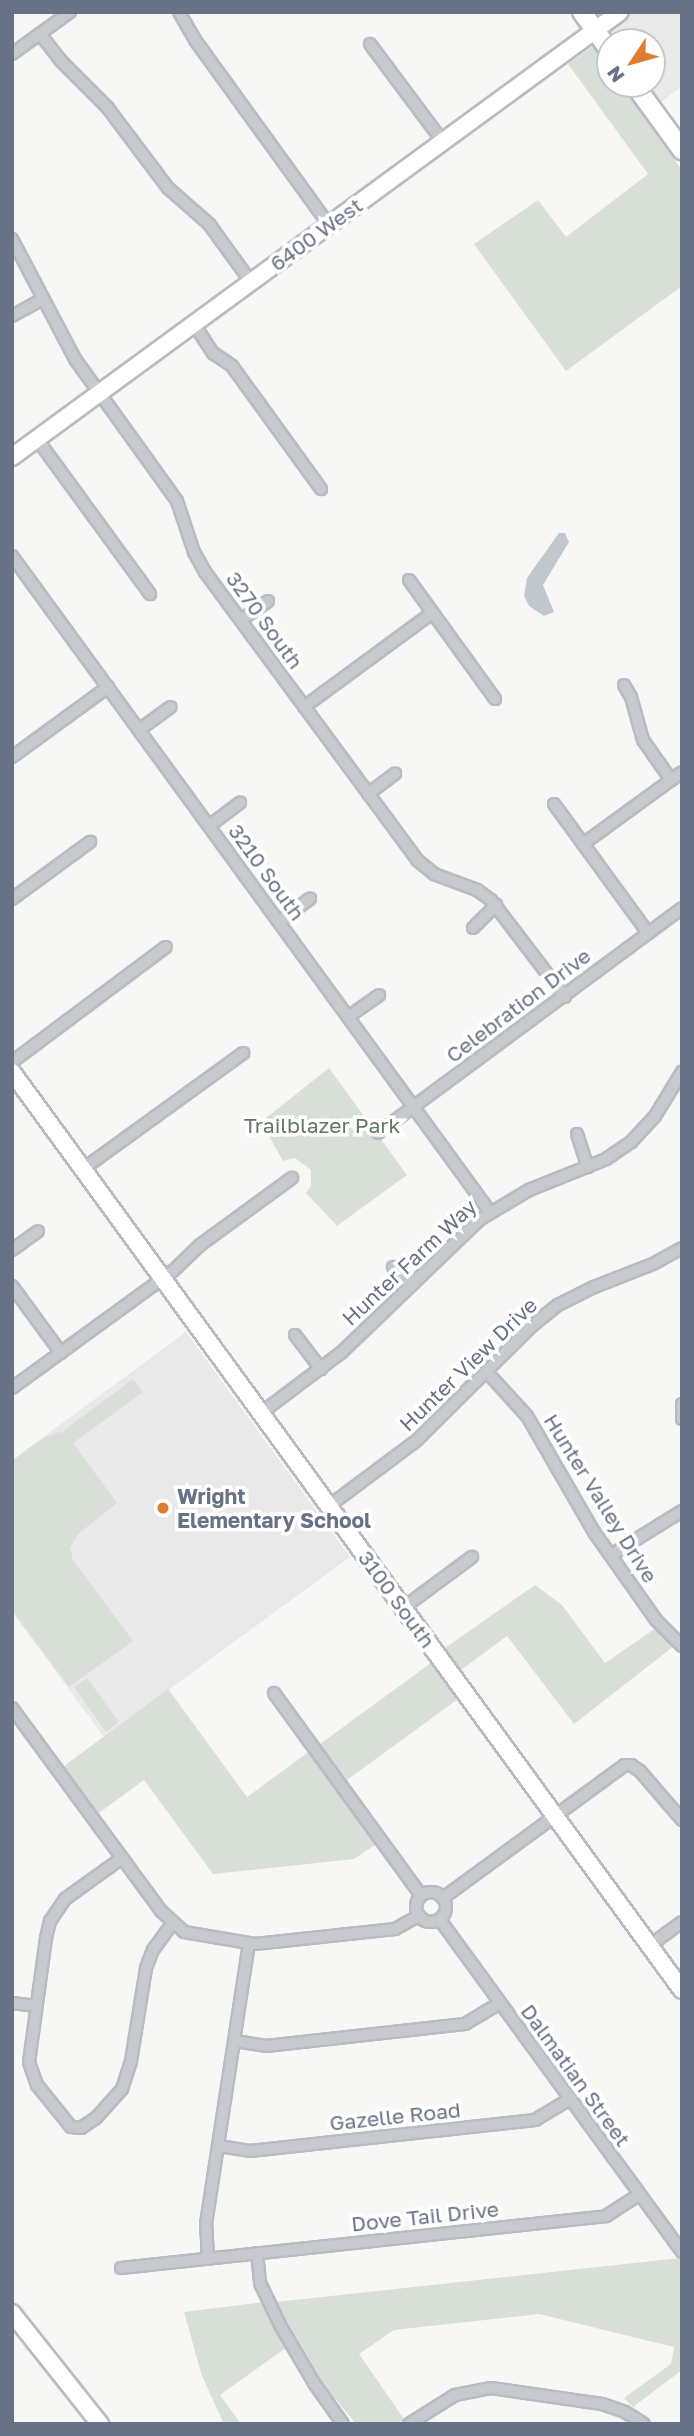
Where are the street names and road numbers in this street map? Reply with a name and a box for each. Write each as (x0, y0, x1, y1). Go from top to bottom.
street label: 6400 West (265, 192, 367, 276)
street label: 3270 South (221, 567, 309, 673)
street label: 3210 South (224, 819, 310, 925)
street label: Celebration Drive (441, 942, 595, 1068)
street label: Hunter Farm Way (337, 1193, 481, 1331)
street label: Hunter View Drive (394, 1292, 542, 1436)
street label: Hunter Valley Drive (539, 1409, 663, 1587)
street label: 3100 South (353, 1546, 441, 1652)
street label: Dalmatian Street (516, 1999, 636, 2151)
street label: Gazelle Road (328, 2097, 462, 2135)
street label: Dove Tail Drive (350, 2196, 500, 2236)

